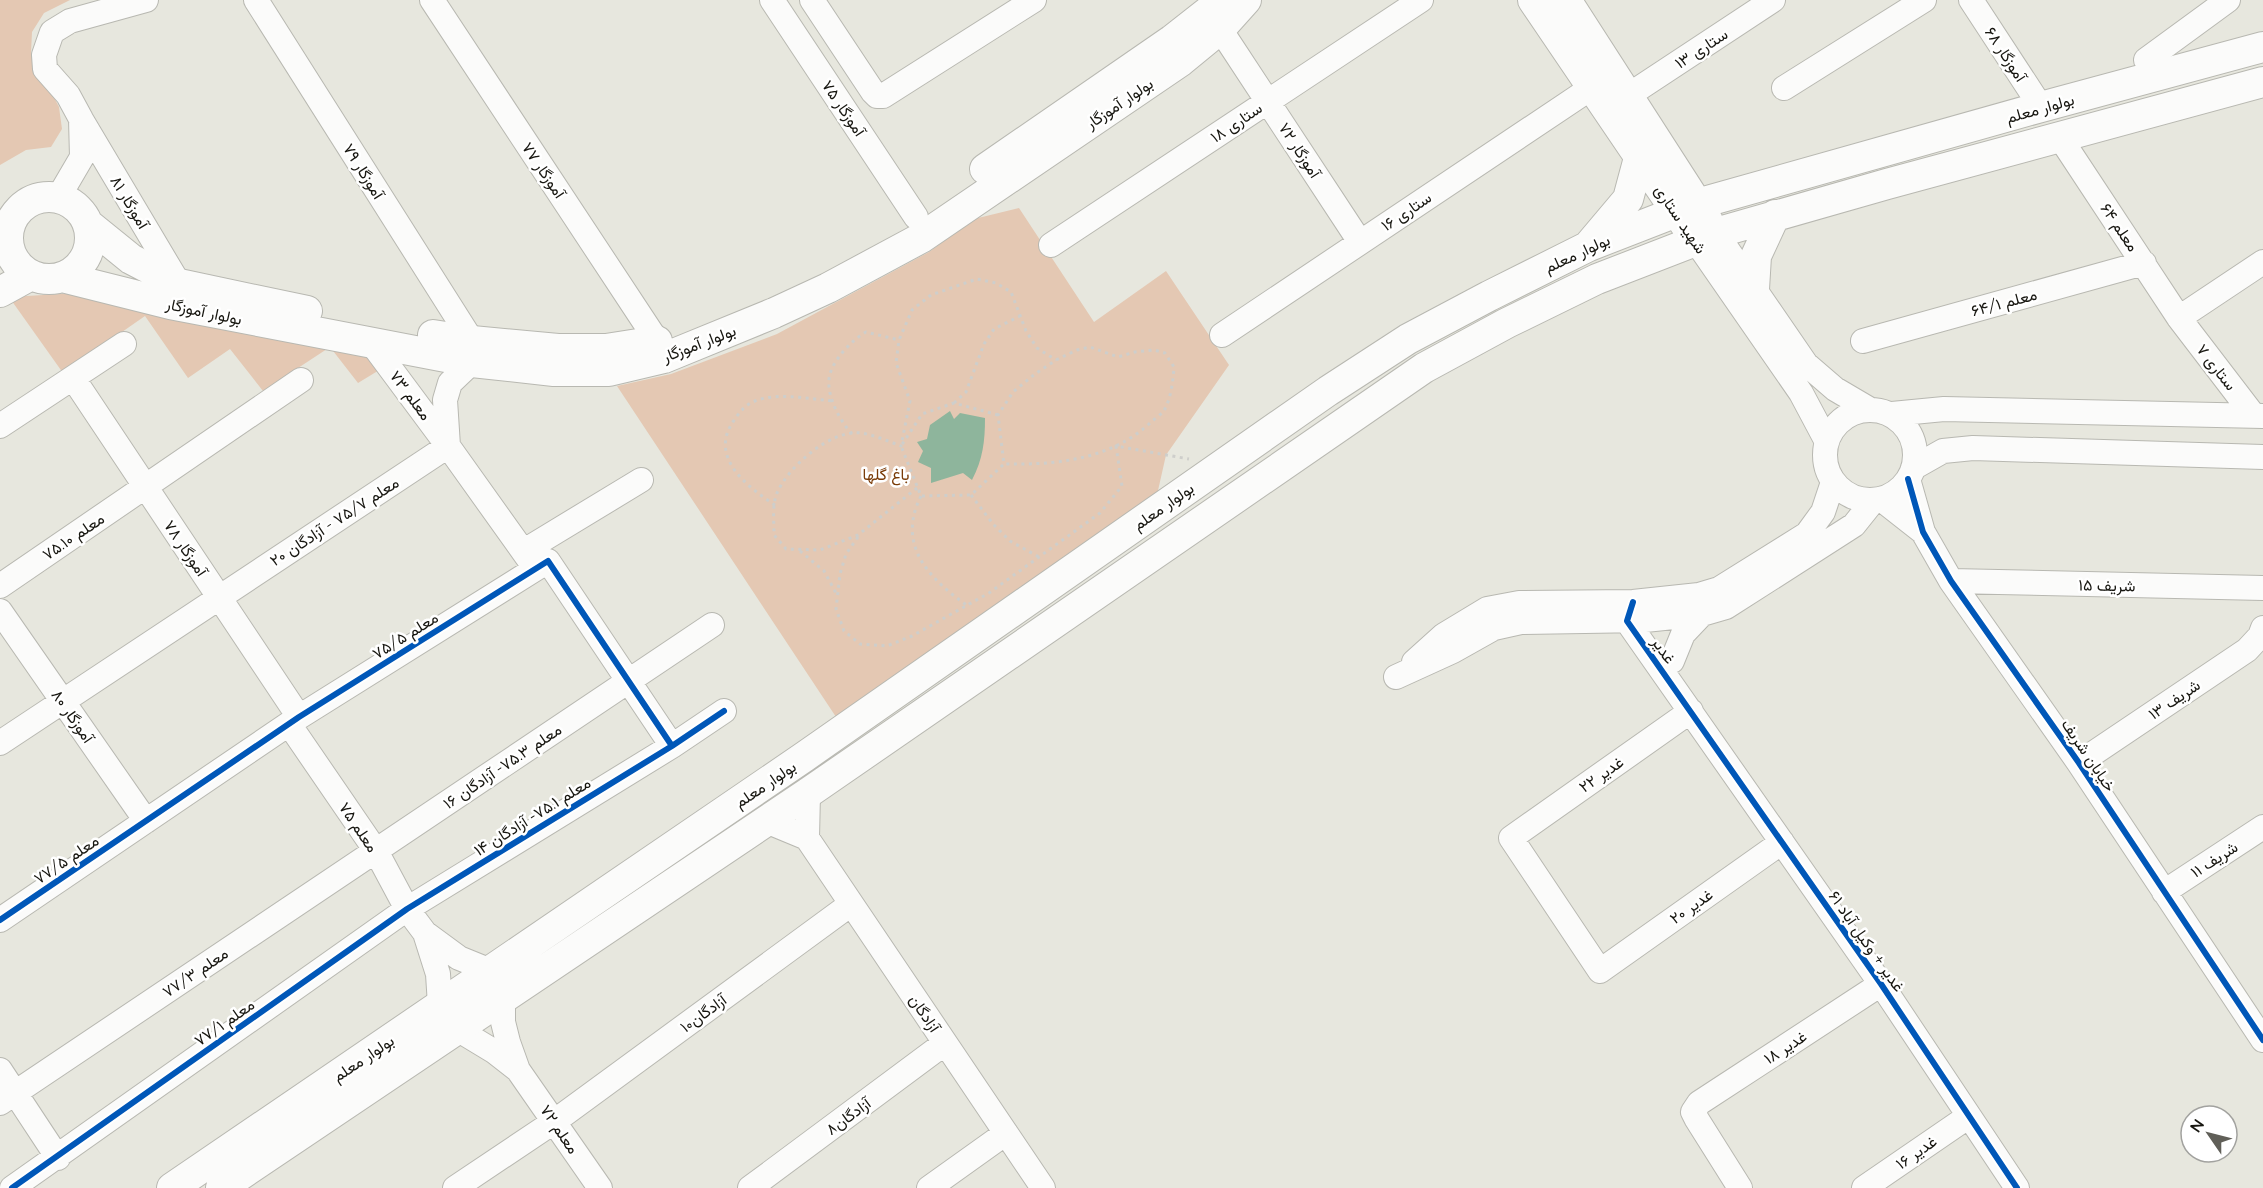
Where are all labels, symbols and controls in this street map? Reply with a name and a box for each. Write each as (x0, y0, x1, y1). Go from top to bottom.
street label: ستاری ۱۳ (1671, 23, 1732, 73)
street label: آموزگار ۶۸ (1980, 23, 2032, 87)
street label: بولوار آموزگار (1081, 73, 1157, 134)
street label: آموزگار ۷۵ (817, 76, 871, 141)
street label: بولوار معلم (2004, 89, 2077, 128)
street label: ستاری ۱۸ (1206, 97, 1266, 147)
street label: ۷۲ آموزگار (1274, 118, 1326, 183)
street label: ۷۷ آموزگار (517, 138, 571, 203)
street label: ۷۹ آموزگار (338, 140, 389, 204)
street label: ۸۱ آموزگار (105, 172, 154, 234)
street label: شهید ستاری (1650, 181, 1711, 258)
street label: ستاری ۱۶ (1377, 187, 1436, 236)
street label: معلم ۶۴ (2096, 199, 2143, 256)
street label: بولوار معلم (1541, 229, 1613, 278)
street label: معلم ۶۴/۱ (1969, 284, 2039, 321)
street label: بولوار آموزگار (163, 293, 244, 330)
street label: بولوار آموزگار (658, 320, 739, 367)
street label: ستاری ۷ (2192, 340, 2241, 395)
street label: معلم ۷۳ (385, 366, 436, 424)
park label: باغ گلها (863, 464, 909, 486)
street label: معلم ۷۵/۷ - آزادگان ۲۰ (266, 472, 403, 571)
street label: بولوار معلم (1129, 478, 1198, 535)
street label: معلم ۷۵.۱۰ (38, 508, 108, 565)
street label: آموزگار ۷۸ (159, 516, 213, 581)
street label: شریف ۱۵ (2078, 575, 2136, 596)
street label: معلم ۷۵/۵ (368, 607, 442, 664)
street label: غدیر (1646, 632, 1680, 668)
street label: شریف ۱۳ (2144, 674, 2204, 724)
street label: آموزگار ۸۰ (47, 685, 99, 748)
street label: خیابان شریف (2057, 715, 2121, 796)
street label: معلم ۷۵.۳- آزادگان ۱۶ (439, 719, 566, 814)
street label: غدیر ۲۲ (1575, 752, 1628, 797)
street label: بولوار معلم (730, 756, 800, 813)
street label: معلم ۷۵.۱- آزادگان ۱۴ (470, 772, 595, 861)
street label: معلم ۷۵ (334, 798, 383, 856)
street label: معلم ۷۷/۵ (30, 830, 103, 889)
street label: شریف ۱۱ (2187, 836, 2242, 882)
street label: غدیر ۲۰ (1666, 884, 1717, 929)
street label: غدیر + وکیل آباد ۶۱ (1824, 887, 1909, 996)
street label: معلم ۷۷/۳ (158, 943, 232, 1002)
street label: آزادگان۱۰ (676, 989, 732, 1037)
street label: آزادگان (904, 990, 946, 1037)
street label: معلم ۷۷/۱ (190, 994, 259, 1051)
street label: غدیر ۱۸ (1760, 1026, 1811, 1069)
street label: بولوار معلم (328, 1030, 398, 1087)
street label: آزادگان۸ (822, 1092, 876, 1140)
street label: معلم ۷۲ (535, 1101, 584, 1158)
north arrow (2179, 1104, 2239, 1164)
text: N (2185, 1115, 2208, 1136)
street label: غدیر ۱۶ (1892, 1131, 1941, 1174)

